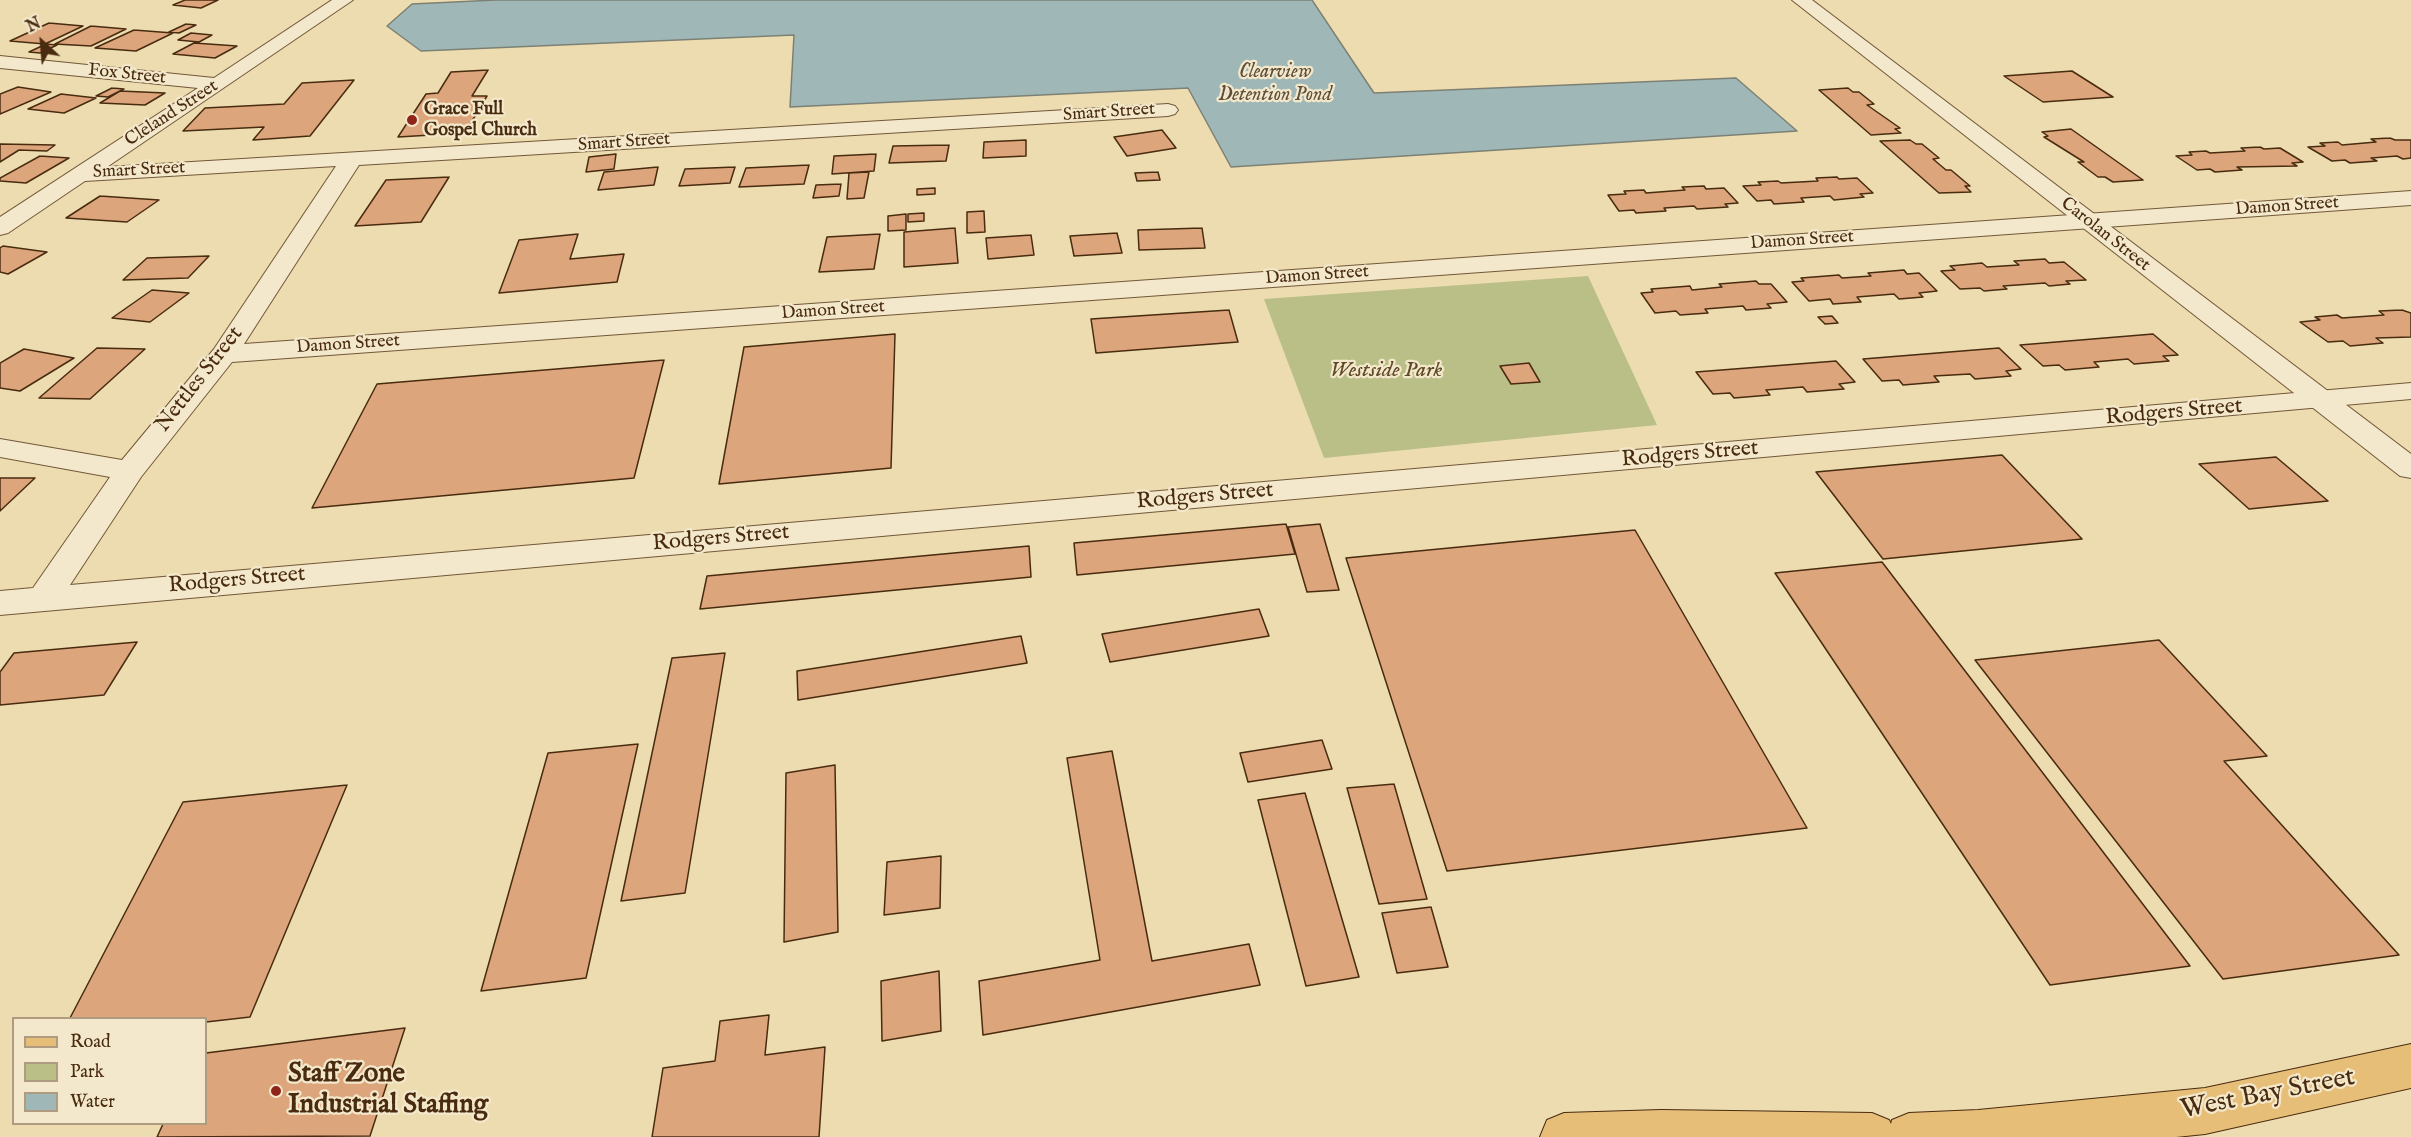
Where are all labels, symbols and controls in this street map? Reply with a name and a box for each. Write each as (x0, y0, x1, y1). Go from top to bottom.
north arrow (12, 12, 72, 72)
text: N (24, 14, 45, 38)
street label: Fox Street (87, 60, 167, 90)
water label: Clearview Detention Pond (1218, 61, 1332, 108)
street label: Cleland Street (121, 76, 223, 152)
place label: Grace Full Gospel Church (424, 99, 537, 142)
street label: Smart Street (1062, 99, 1156, 127)
marker: Grace Full Gospel Church (405, 113, 419, 127)
street label: Smart Street (577, 129, 671, 157)
street label: Smart Street (92, 158, 186, 184)
street label: Carolan Street (2056, 193, 2154, 277)
street label: Damon Street (2234, 193, 2340, 221)
street label: Damon Street (1749, 227, 1855, 255)
street label: Damon Street (1264, 262, 1370, 290)
street label: Damon Street (780, 297, 886, 325)
street label: Nettles Street (151, 322, 249, 438)
street label: Damon Street (295, 331, 401, 359)
park label: Westside Park (1330, 358, 1442, 384)
street label: Rodgers Street (2104, 394, 2244, 432)
street label: Rodgers Street (1620, 436, 1760, 474)
street label: Rodgers Street (1135, 478, 1275, 516)
street label: Rodgers Street (651, 520, 791, 558)
street label: Rodgers Street (167, 562, 307, 600)
legend (12, 1017, 207, 1125)
text: Road (70, 1031, 111, 1054)
place label: Staff Zone Industrial Staffing (288, 1059, 488, 1122)
text: Park (70, 1061, 104, 1084)
street label: West Bay Street (2178, 1062, 2358, 1128)
marker: Staff Zone Industrial Staffing (269, 1084, 283, 1098)
text: Water (70, 1091, 115, 1114)

